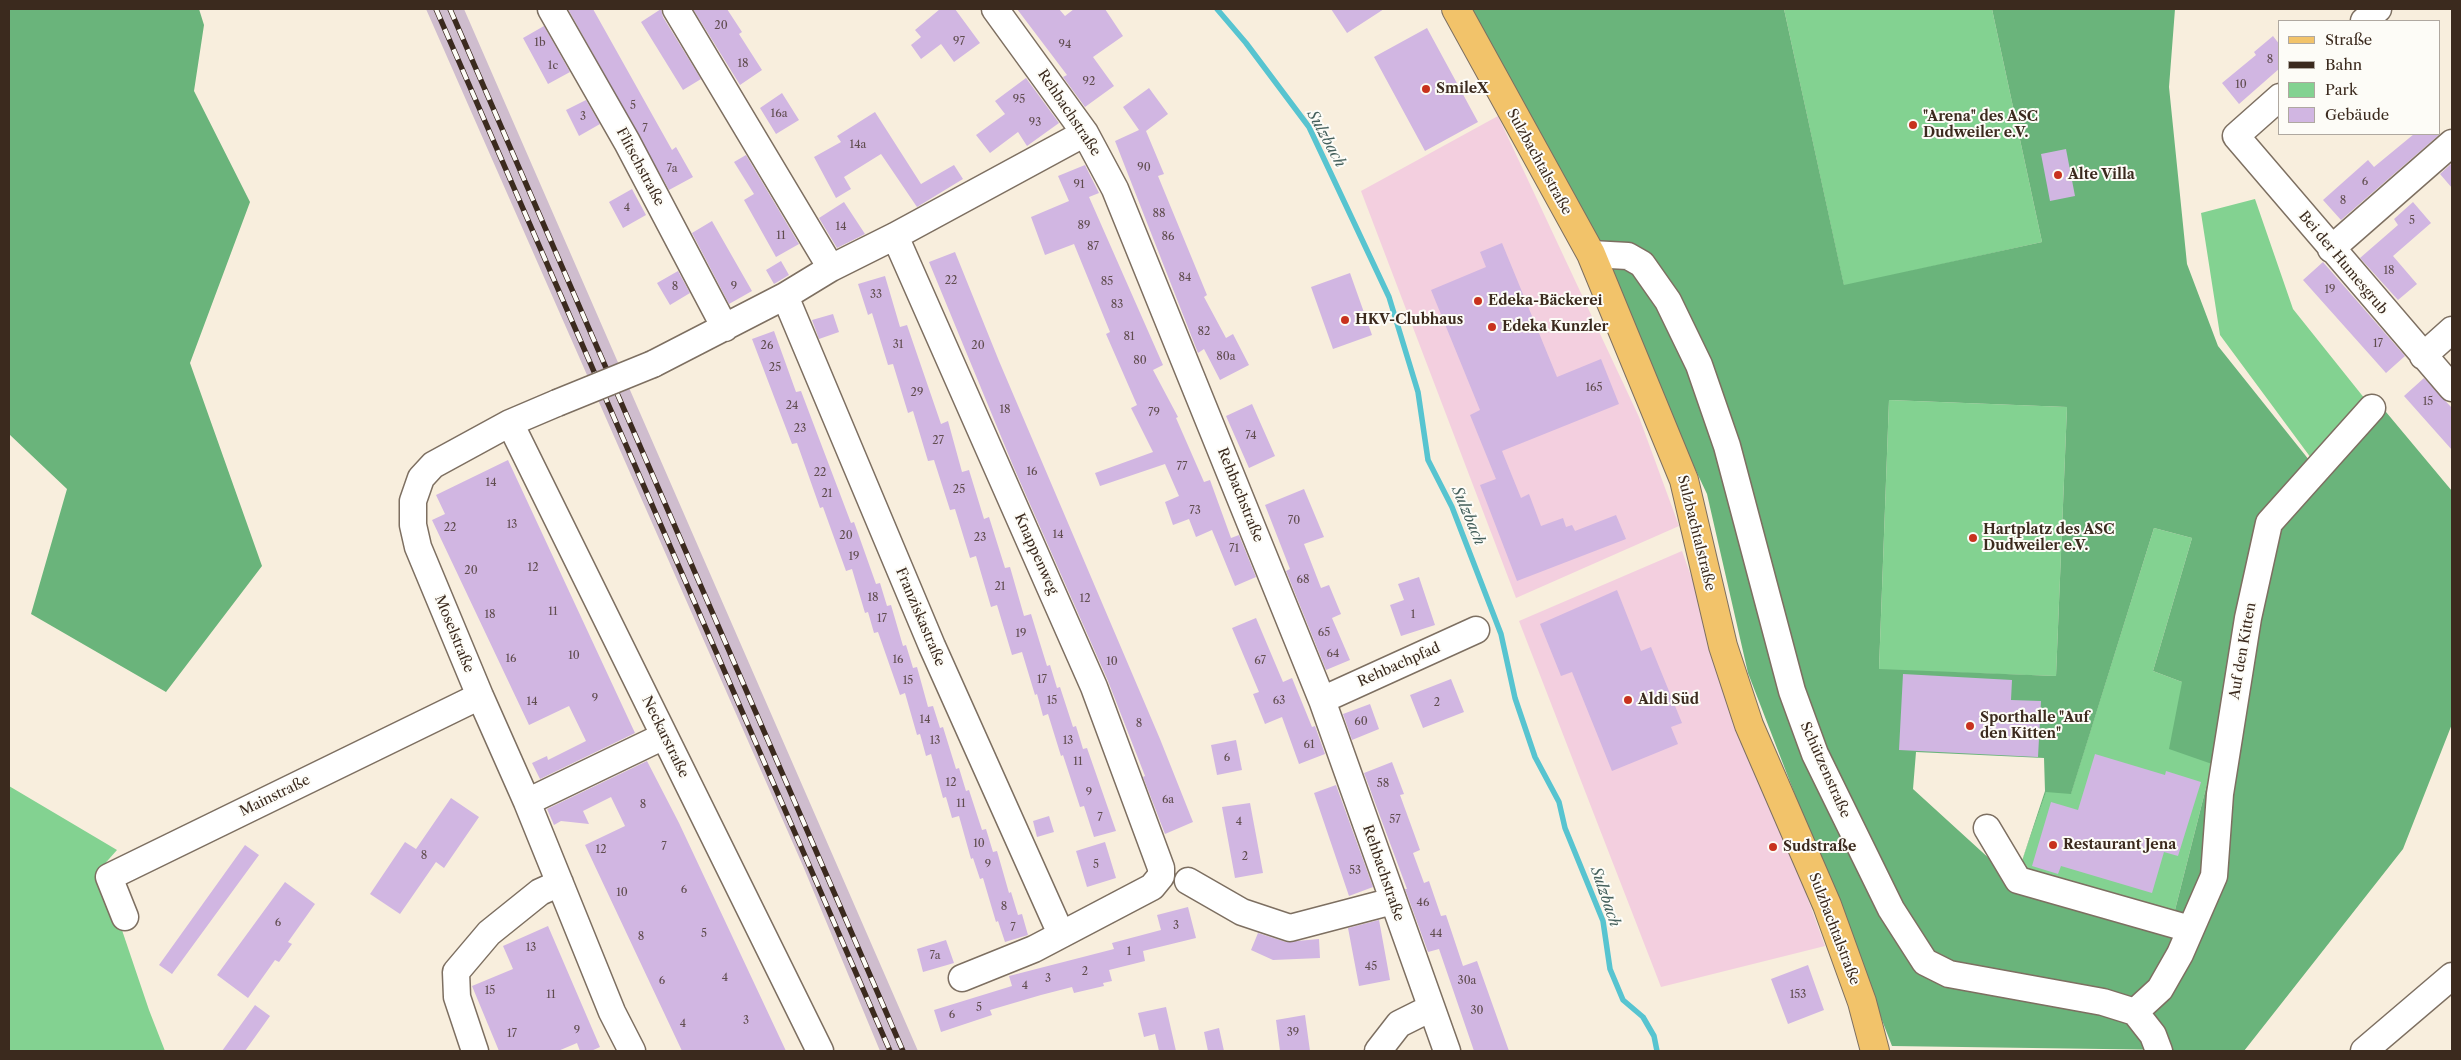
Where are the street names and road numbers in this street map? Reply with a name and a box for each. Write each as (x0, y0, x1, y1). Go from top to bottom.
street label: Rehbachstraße (1034, 67, 1104, 159)
street label: Sulzbachtalstraße (1503, 106, 1575, 218)
street label: Flitschstraße (612, 125, 668, 209)
street label: Bei der Humesgrub (2295, 208, 2391, 318)
street label: Rehbachstraße (1213, 445, 1267, 545)
street label: Sulzbachtalstraße (1674, 473, 1718, 593)
street label: Knappenweg (1011, 511, 1061, 597)
street label: Franziskastraße (892, 565, 948, 669)
street label: Moselstraße (431, 593, 477, 675)
street label: Auf den Kitten (2226, 601, 2260, 701)
street label: Rehbachpfad (1355, 639, 1443, 691)
street label: Neckarstraße (638, 693, 692, 781)
street label: Schützenstraße (1796, 719, 1854, 821)
street label: Mainstraße (237, 772, 313, 820)
street label: Rehbachstraße (1359, 823, 1407, 923)
street label: Sulzbachtalstraße (1805, 871, 1863, 987)

